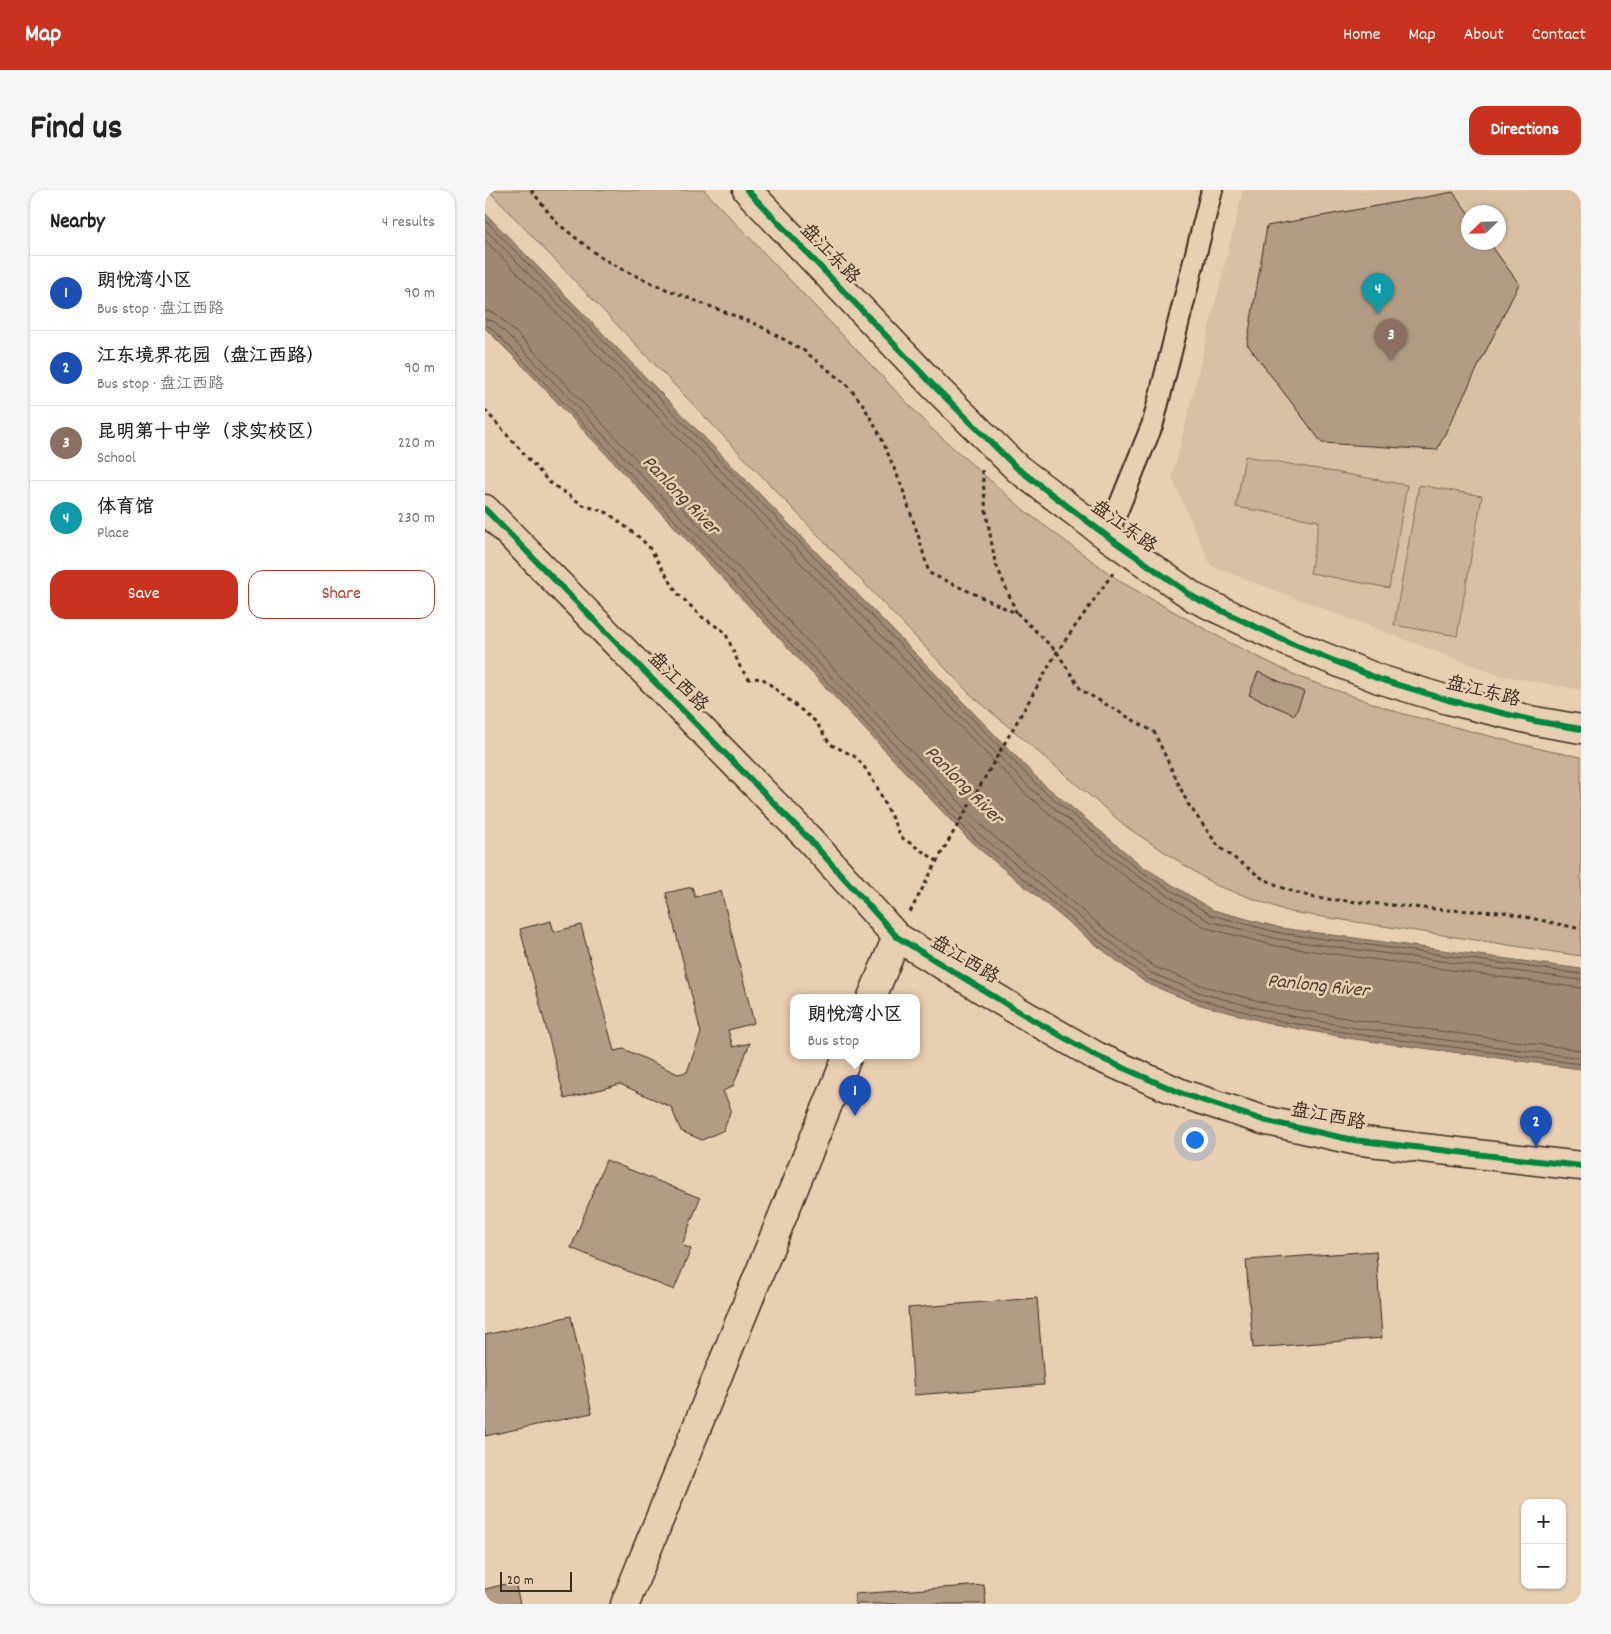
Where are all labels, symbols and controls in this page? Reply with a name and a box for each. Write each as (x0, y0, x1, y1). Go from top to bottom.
text: Map (25, 18, 61, 52)
text: Home (1343, 23, 1380, 48)
text: Map (1408, 23, 1436, 48)
text: About (1464, 23, 1504, 48)
text: Contact (1532, 23, 1586, 48)
text: Find us (30, 105, 122, 155)
button: Directions (1469, 106, 1581, 155)
north arrow (1461, 205, 1506, 250)
text: Nearby (50, 208, 105, 238)
text: 4 results (382, 211, 435, 234)
street label: 盘江东路 (793, 218, 865, 292)
text: 朗悦湾小区 (97, 269, 192, 296)
pin: 4 (1362, 273, 1394, 314)
text: 1 (64, 282, 68, 305)
text: 90 m (404, 282, 435, 305)
text: Bus stop · 盘江西路 (97, 298, 224, 321)
pin: 3 (1375, 319, 1407, 360)
text: 江东境界花园（盘江西路） (97, 344, 325, 371)
text: 2 (63, 357, 70, 380)
text: 90 m (404, 357, 435, 380)
text: Bus stop · 盘江西路 (97, 373, 224, 396)
text: 昆明第十中学（求实校区） (97, 420, 325, 447)
text: 3 (62, 432, 70, 455)
text: 220 m (398, 432, 435, 455)
text: School (97, 447, 136, 470)
water label: Panlong River (635, 450, 727, 544)
text: 体育馆 (97, 495, 154, 522)
street label: 盘江东路 (1084, 495, 1162, 561)
text: 4 (63, 507, 69, 530)
text: 230 m (398, 507, 435, 530)
text: Place (97, 522, 129, 545)
button: Save (50, 570, 238, 619)
button: Share (248, 570, 435, 619)
street label: 盘江西路 (641, 647, 713, 719)
street label: 盘江东路 (1443, 671, 1523, 715)
water label: Panlong River (917, 740, 1011, 834)
street label: 盘江西路 (924, 930, 1004, 992)
water label: Panlong River (1266, 968, 1373, 1007)
popup (790, 994, 920, 1059)
text: 朗悦湾小区 (807, 1003, 903, 1030)
text: Bus stop (807, 1030, 860, 1053)
pin: 1 (839, 1075, 871, 1116)
street label: 盘江西路 (1288, 1097, 1368, 1139)
pin: 2 (1520, 1106, 1552, 1147)
your location (1182, 1127, 1208, 1153)
map controls (1521, 1499, 1566, 1589)
button: + (1521, 1499, 1566, 1544)
button: − (1521, 1544, 1566, 1589)
scale bar (500, 1569, 573, 1592)
text: 20 m (507, 1571, 534, 1591)

